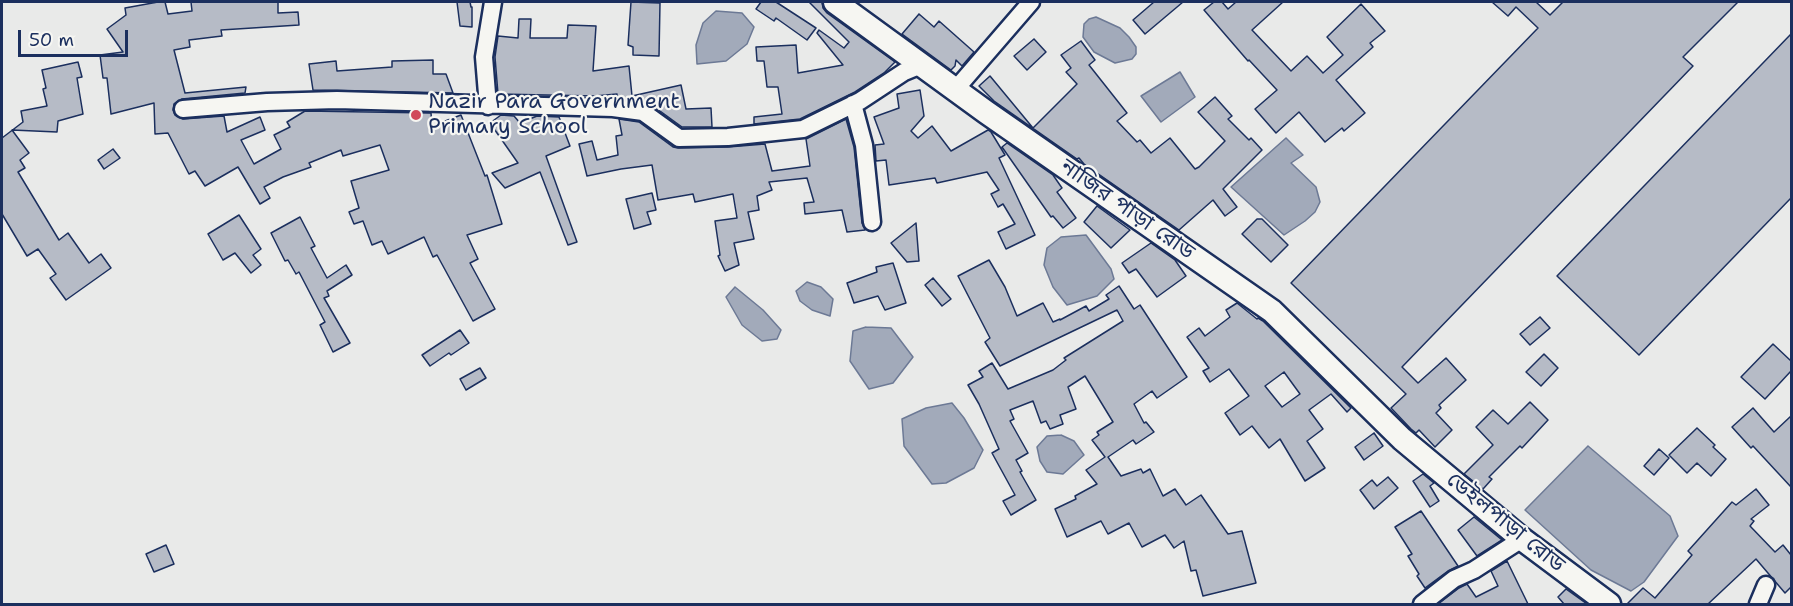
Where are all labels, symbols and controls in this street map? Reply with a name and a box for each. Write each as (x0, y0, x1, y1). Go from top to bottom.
scale bar (21, 18, 130, 56)
text: 50 m (29, 28, 74, 52)
place label: Nazir Para Government Primary School (428, 89, 680, 140)
marker: Nazir Para Government Primary School (409, 108, 423, 122)
street label: নাজির পাড়া রোড (1055, 154, 1199, 266)
street label: ডেইলপাড়া রোড (1440, 467, 1570, 579)

